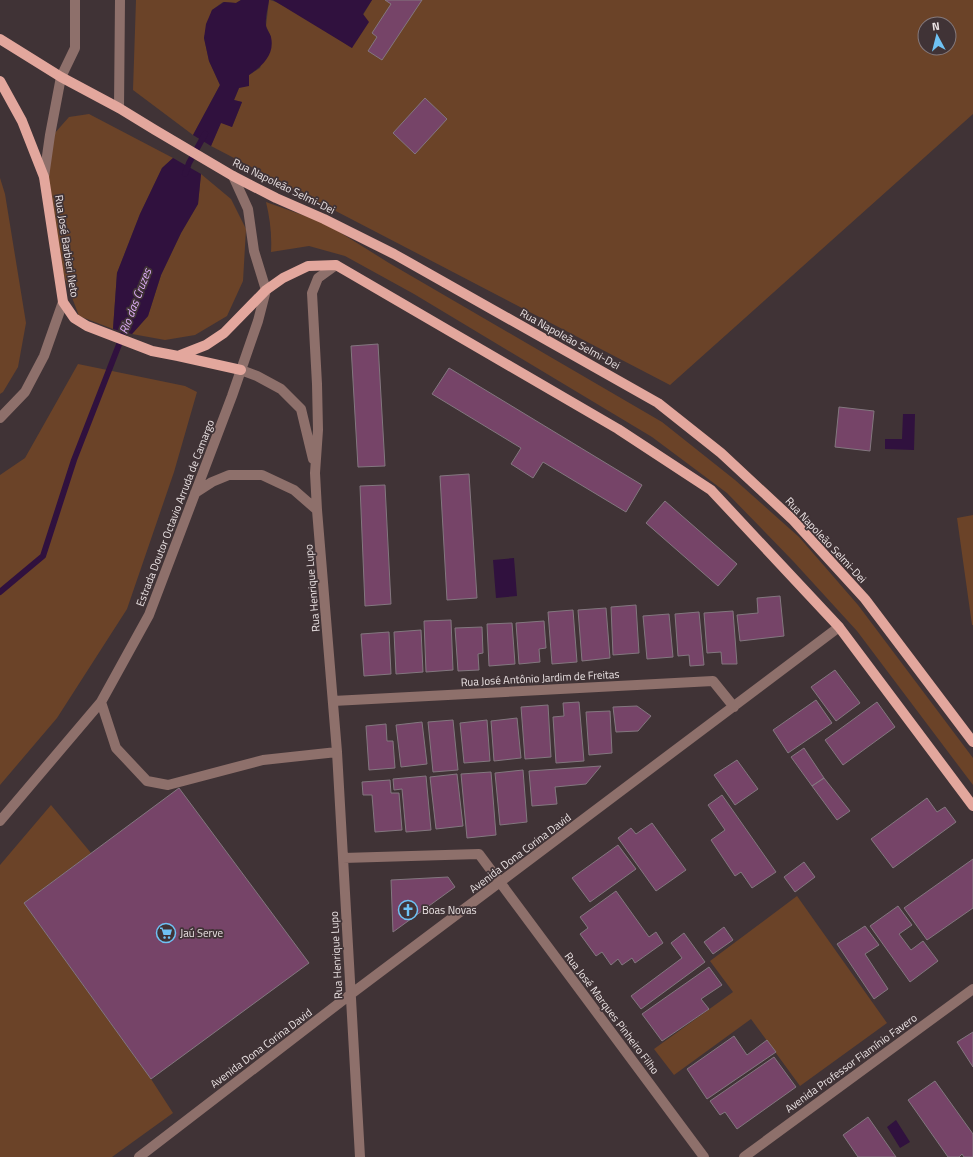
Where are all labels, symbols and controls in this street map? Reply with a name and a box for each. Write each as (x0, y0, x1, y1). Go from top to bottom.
north arrow (917, 16, 957, 56)
text: N (931, 18, 941, 34)
street label: Rua Napoleão Selmi-Dei (230, 154, 338, 218)
street label: Rua José Barbieri Neto (51, 194, 83, 299)
water label: Rio das Cruzes (114, 265, 157, 337)
street label: Rua Napoleão Selmi-Dei (517, 305, 623, 373)
street label: Estrada Doutor Octavio Arruda de Camargo (132, 417, 218, 609)
street label: Rua Napoleão Selmi-Dei (782, 493, 870, 587)
street label: Rua Henrique Lupo (300, 543, 324, 632)
street label: Rua José Antônio Jardim de Freitas (460, 666, 620, 690)
street label: Avenida Dona Corina David (466, 809, 574, 897)
church icon: Boas Novas (397, 899, 419, 921)
place label: Boas Novas (422, 902, 477, 918)
street label: Rua Henrique Lupo (326, 911, 346, 999)
supermarket icon: Jaú Serve (155, 922, 177, 944)
place label: Jaú Serve (180, 925, 223, 941)
street label: Rua José Marques Pinheiro Filho (561, 949, 663, 1077)
street label: Avenida Dona Corina David (207, 1004, 315, 1092)
street label: Avenida Professor Flamínio Favero (782, 1009, 920, 1116)

